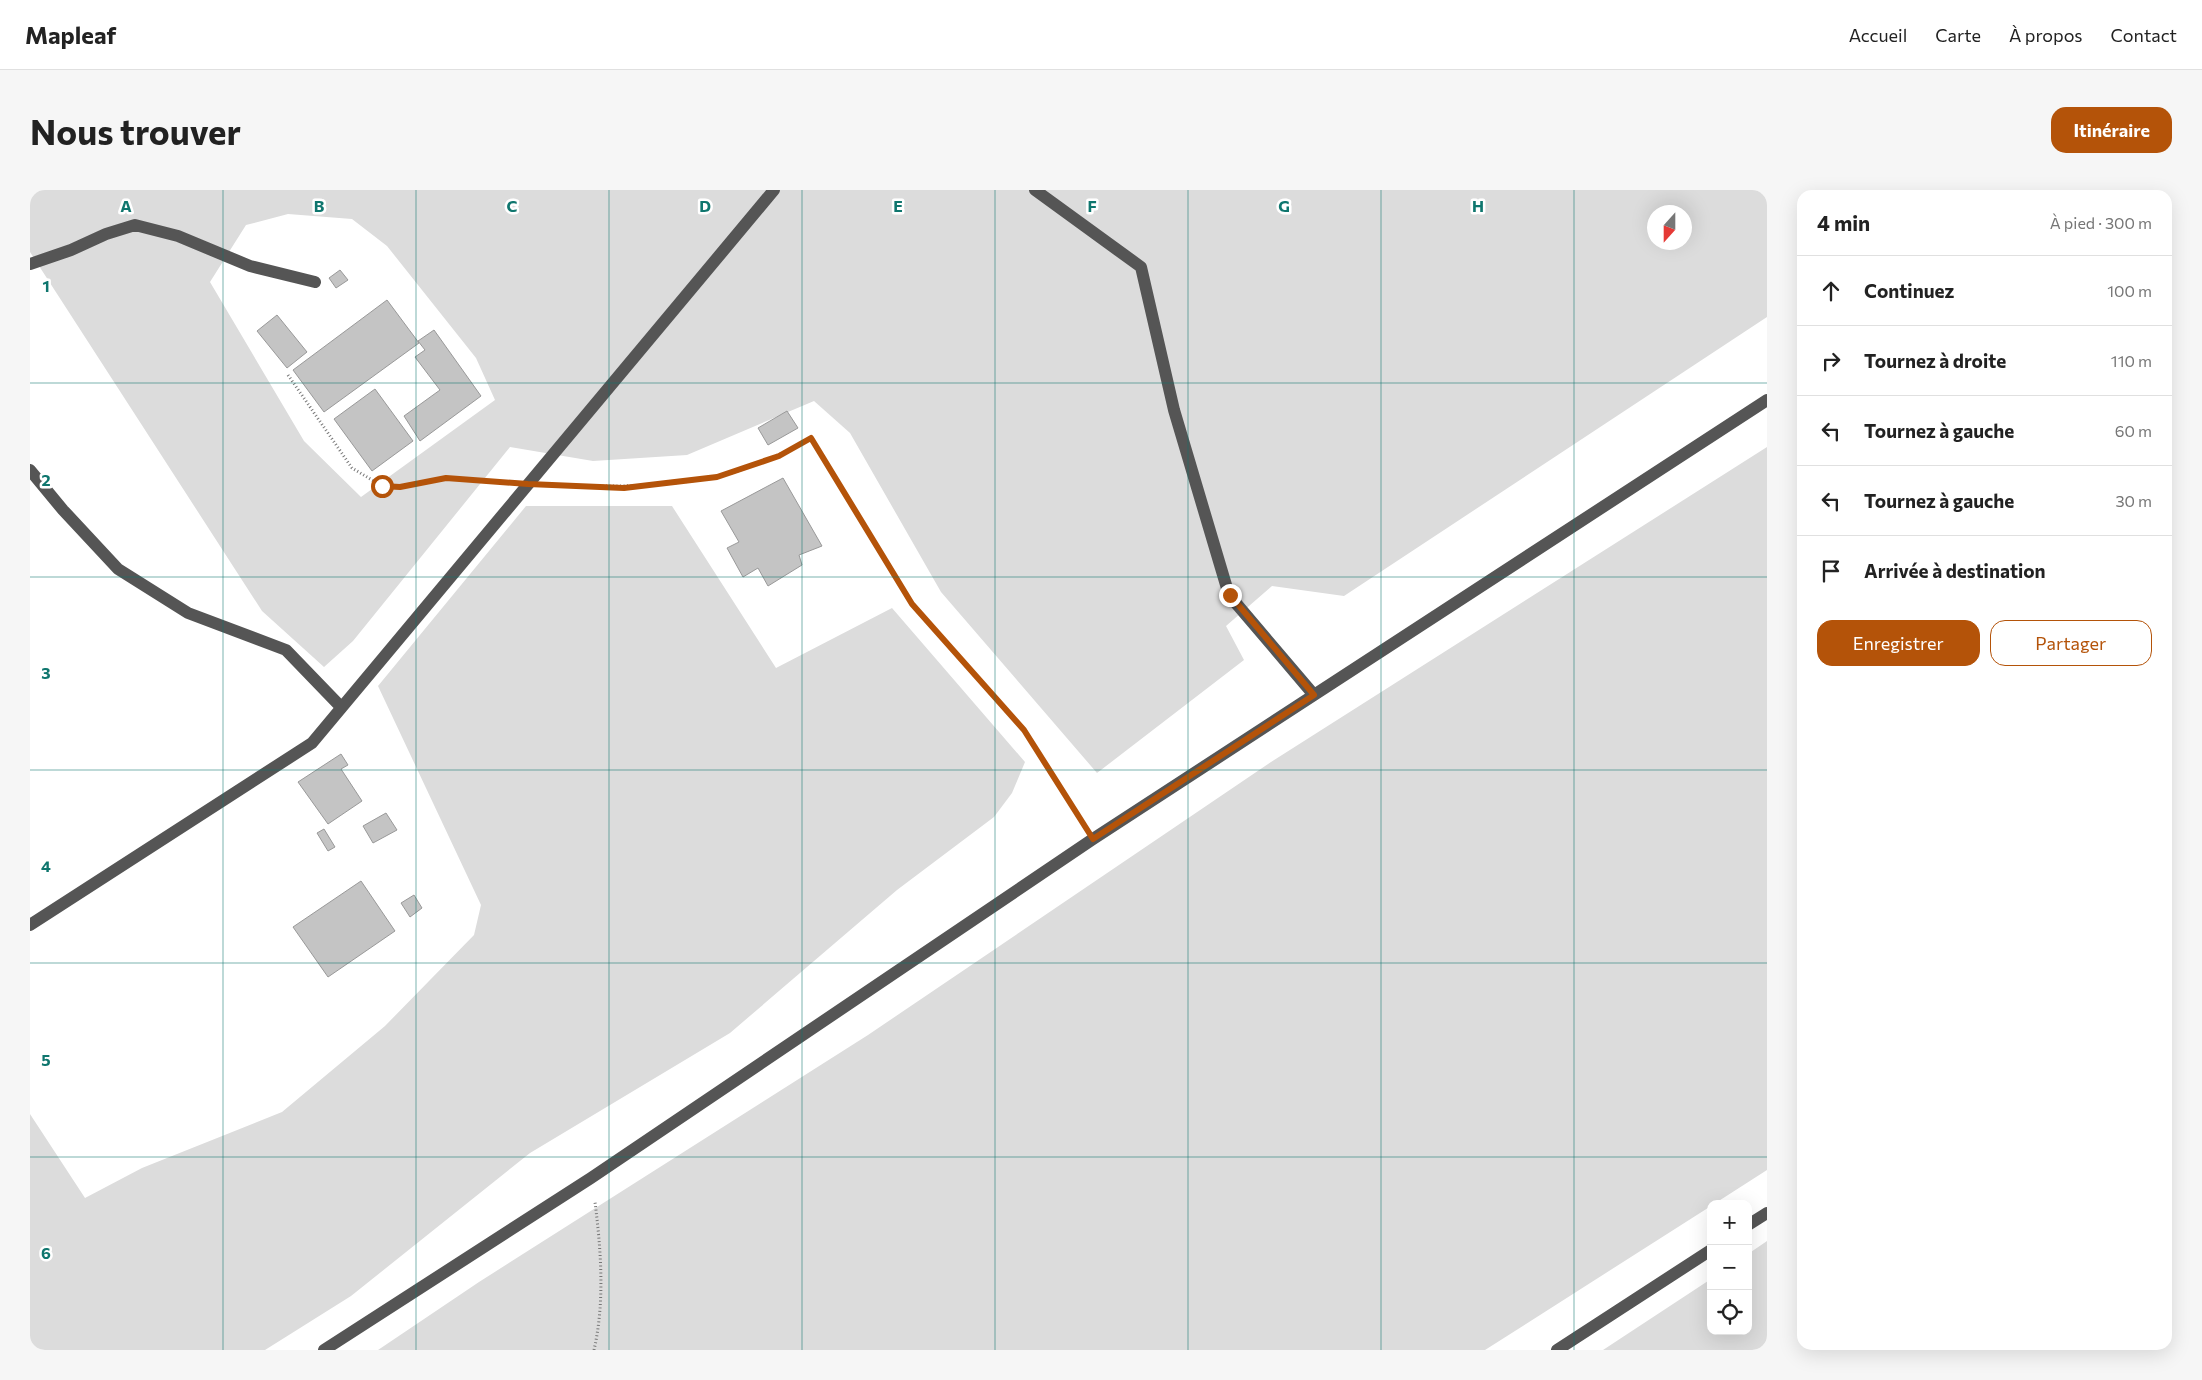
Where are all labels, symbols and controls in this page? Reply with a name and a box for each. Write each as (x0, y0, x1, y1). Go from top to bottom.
text: Mapleaf (25, 20, 116, 49)
text: Accueil (1849, 24, 1907, 46)
text: Carte (1935, 24, 1981, 46)
text: À propos (2009, 24, 2083, 46)
text: Contact (2111, 24, 2177, 46)
button: Itinéraire (2051, 107, 2172, 153)
text: Nous trouver (30, 109, 241, 152)
text: A (120, 196, 132, 215)
text: B (314, 196, 325, 215)
text: C (507, 196, 518, 215)
text: D (699, 196, 711, 215)
text: E (893, 196, 903, 215)
text: F (1087, 196, 1097, 215)
text: G (1278, 196, 1290, 215)
text: H (1472, 196, 1484, 215)
north arrow (1647, 205, 1692, 250)
text: 4 min (1817, 210, 1870, 235)
text: À pied · 300 m (2050, 213, 2152, 232)
text: 1 (42, 276, 50, 295)
icon: ahead (1817, 277, 1845, 305)
text: Continuez (1864, 279, 1954, 302)
text: 100 m (2107, 281, 2152, 300)
icon: right (1817, 347, 1845, 375)
text: Tournez à droite (1864, 349, 2006, 372)
text: 110 m (2111, 351, 2152, 370)
icon: left (1817, 417, 1845, 445)
text: Tournez à gauche (1864, 419, 2014, 442)
text: 60 m (2115, 421, 2152, 440)
text: 2 (41, 470, 51, 489)
route start (371, 475, 394, 498)
icon: left (1817, 487, 1845, 515)
text: Tournez à gauche (1864, 489, 2014, 512)
text: 30 m (2115, 491, 2152, 510)
icon: arrive (1817, 557, 1845, 585)
text: Arrivée à destination (1864, 559, 2046, 582)
route end (1219, 584, 1242, 607)
button: Enregistrer (1817, 620, 1980, 666)
button: Partager (1990, 620, 2152, 666)
text: 3 (41, 663, 51, 682)
text: 4 (41, 856, 51, 875)
text: 5 (41, 1050, 51, 1069)
map controls (1707, 1200, 1752, 1335)
button: + (1707, 1200, 1752, 1245)
text: 6 (41, 1243, 51, 1262)
button: − (1707, 1245, 1752, 1290)
button: locate (1707, 1290, 1752, 1335)

